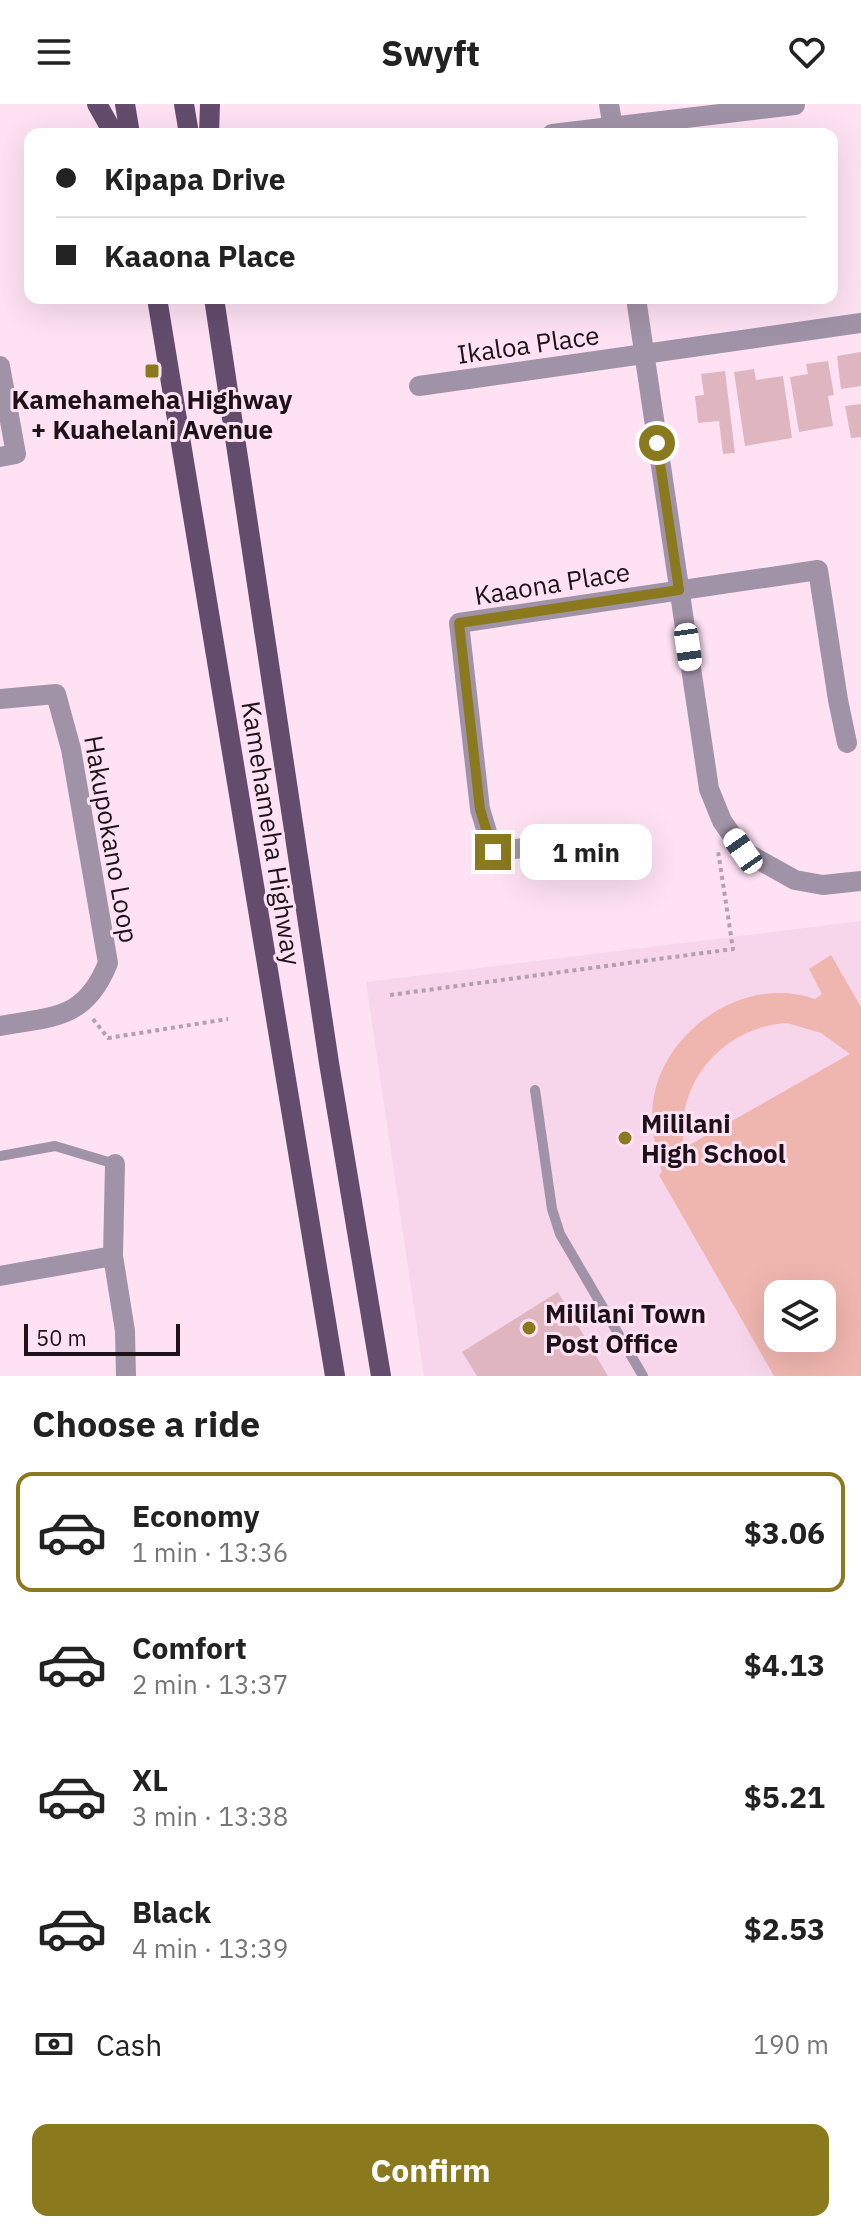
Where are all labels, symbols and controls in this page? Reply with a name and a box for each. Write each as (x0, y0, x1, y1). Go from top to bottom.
text: Swyft (381, 29, 480, 76)
icon: menu (32, 30, 76, 74)
icon: heart (785, 30, 829, 74)
text: Kipapa Drive (104, 159, 286, 198)
text: Kaaona Place (104, 236, 296, 275)
street label: Ikaloa Place (455, 317, 601, 371)
marker: Kamehameha Highway + Kuahelani Avenue (143, 362, 161, 380)
place label: Kamehameha Highway + Kuahelani Avenue (12, 382, 293, 446)
route start (639, 425, 675, 461)
street label: Kaaona Place (472, 554, 632, 612)
car (673, 622, 703, 672)
street label: Kamehameha Highway (234, 698, 310, 968)
street label: Hakupokano Loop (77, 733, 147, 945)
callout: 1 min (521, 824, 653, 880)
car (719, 824, 767, 878)
route end (475, 834, 511, 870)
text: 1 min (552, 835, 620, 869)
place label: Mililani High School (641, 1106, 786, 1170)
marker: Mililani High School (616, 1129, 634, 1147)
map controls (764, 1280, 836, 1352)
button: layers (764, 1280, 836, 1352)
place label: Mililani Town Post Office (545, 1296, 706, 1360)
marker: Mililani Town Post Office (520, 1319, 538, 1337)
scale bar (24, 1320, 180, 1356)
text: 50 m (36, 1323, 87, 1352)
text: Choose a ride (32, 1400, 260, 1447)
icon: car (36, 1496, 108, 1568)
text: Economy (132, 1496, 260, 1535)
text: $3.06 (744, 1513, 825, 1552)
text: 1 min · 13:36 (132, 1535, 288, 1569)
icon: car (36, 1628, 108, 1700)
text: Comfort (132, 1628, 247, 1667)
text: $4.13 (744, 1645, 825, 1684)
text: 2 min · 13:37 (132, 1667, 288, 1701)
icon: car (36, 1760, 108, 1832)
text: XL (132, 1760, 168, 1799)
text: $5.21 (744, 1777, 825, 1816)
text: 3 min · 13:38 (132, 1799, 288, 1833)
icon: car (36, 1892, 108, 1964)
text: Black (132, 1892, 211, 1931)
text: $2.53 (744, 1909, 825, 1948)
text: 4 min · 13:39 (132, 1931, 288, 1965)
icon: cash (32, 2022, 76, 2066)
text: Cash (96, 2025, 162, 2064)
text: 190 m (753, 2027, 829, 2061)
button: Confirm (32, 2124, 829, 2216)

